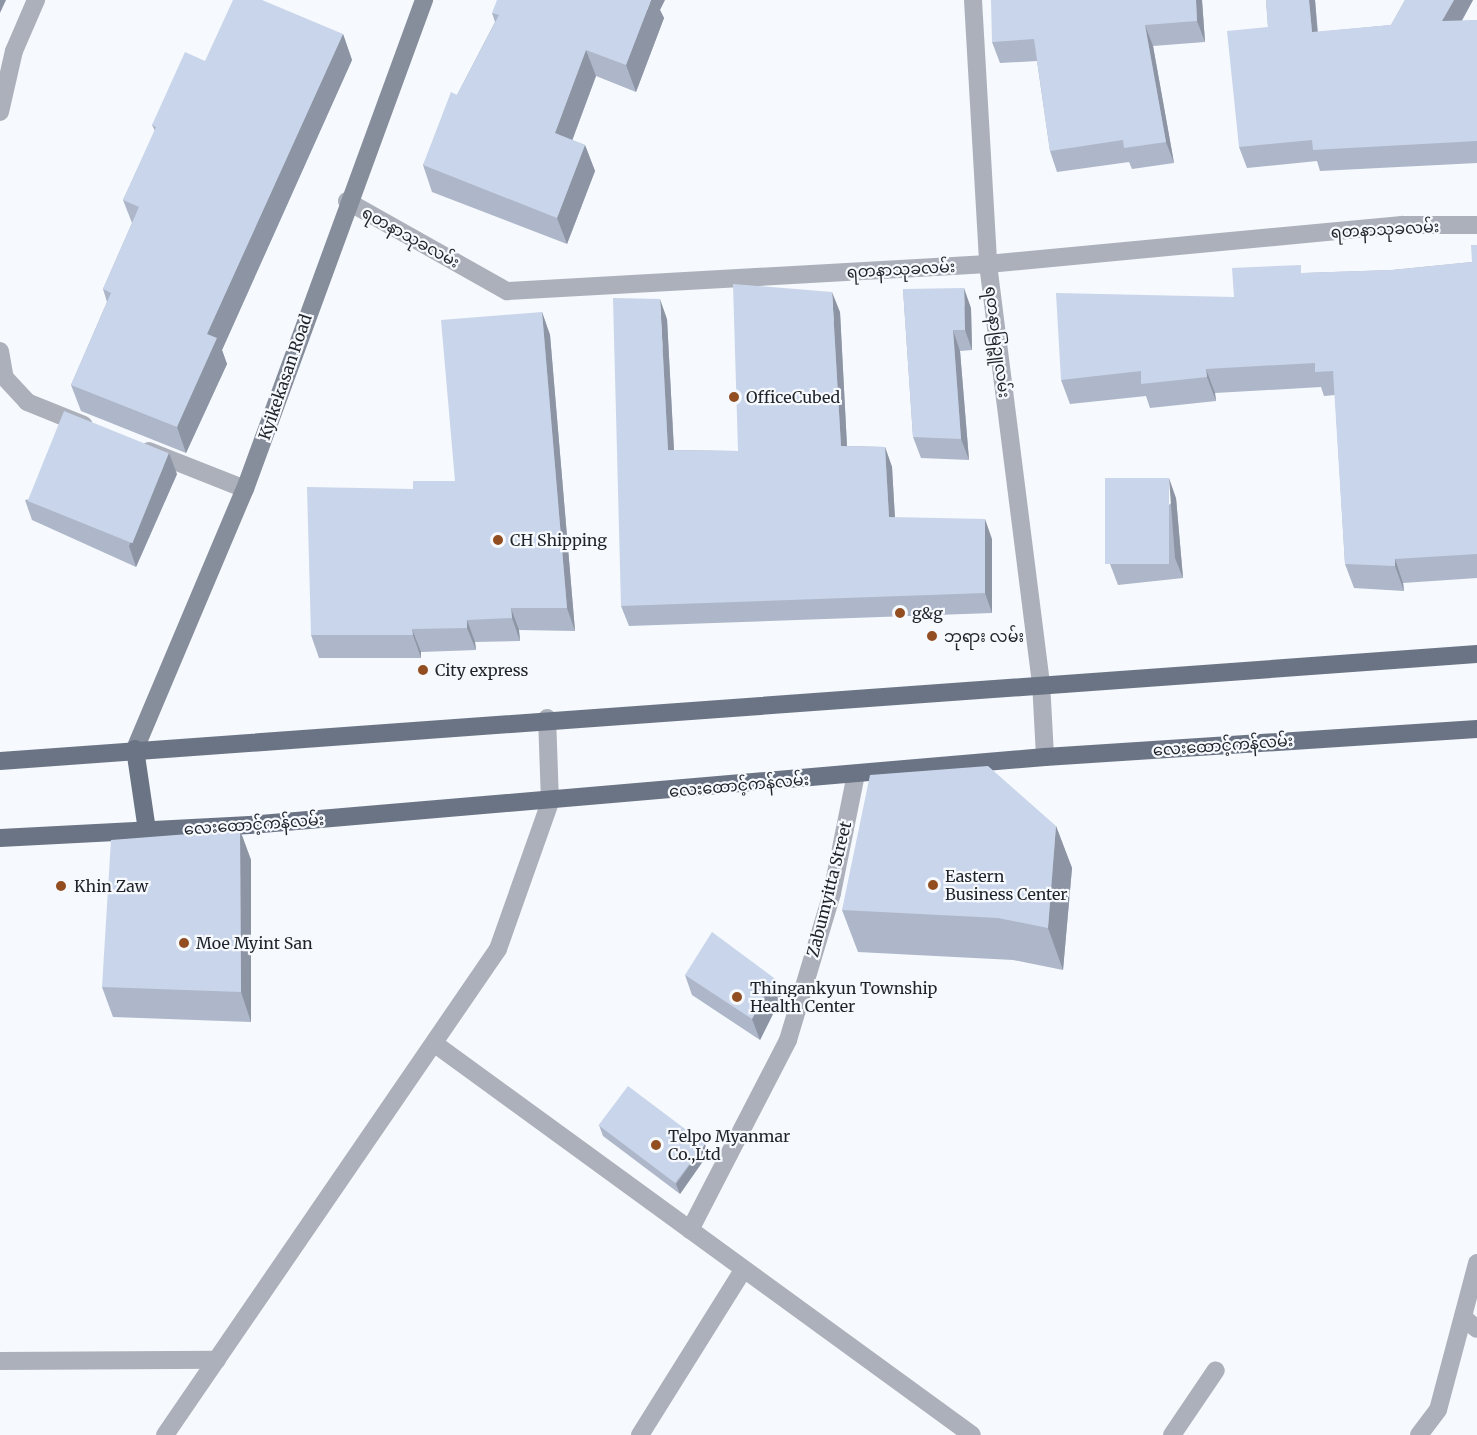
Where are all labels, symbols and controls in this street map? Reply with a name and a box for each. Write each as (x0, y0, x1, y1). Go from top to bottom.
street label: ရတနာသုခလမ်း (359, 202, 463, 272)
street label: ရတနာသုခလမ်း (1330, 217, 1440, 241)
street label: ရတနာသုခလမ်း (846, 257, 956, 281)
street label: ရတနာမြဉ္ဇူလမ်း (982, 285, 1014, 399)
street label: Kyikekasan Road (255, 312, 315, 442)
place label: OfficeCubed (746, 387, 840, 407)
marker: OfficeCubed (727, 390, 741, 404)
place label: CH Shipping (510, 530, 607, 550)
marker: CH Shipping (491, 533, 505, 547)
place label: g&g (912, 603, 943, 623)
marker: g&g (893, 606, 907, 620)
place label: ဘုရား လမ်း (944, 626, 1024, 646)
marker: ဘုရား လမ်း (925, 629, 939, 643)
place label: City express (435, 660, 528, 680)
marker: City express (416, 663, 430, 677)
street label: လေးထောင့်ကန်လမ်း (1152, 731, 1294, 759)
street label: လေးထောင့်ကန်လမ်း (668, 769, 810, 801)
street label: လေးထောင့်ကန်လမ်း (183, 810, 325, 838)
street label: Zabumyitta Street (803, 819, 855, 959)
place label: Eastern Business Center (945, 866, 1068, 904)
place label: Khin Zaw (74, 876, 148, 896)
marker: Khin Zaw (52, 877, 70, 895)
marker: Eastern Business Center (926, 878, 940, 892)
place label: Moe Myint San (196, 933, 313, 953)
marker: Moe Myint San (177, 936, 191, 950)
place label: Thingankyun Township Health Center (750, 978, 937, 1016)
marker: Thingankyun Township Health Center (728, 988, 746, 1006)
place label: Telpo Myanmar Co.,Ltd (668, 1126, 790, 1164)
marker: Telpo Myanmar Co.,Ltd (649, 1138, 663, 1152)

